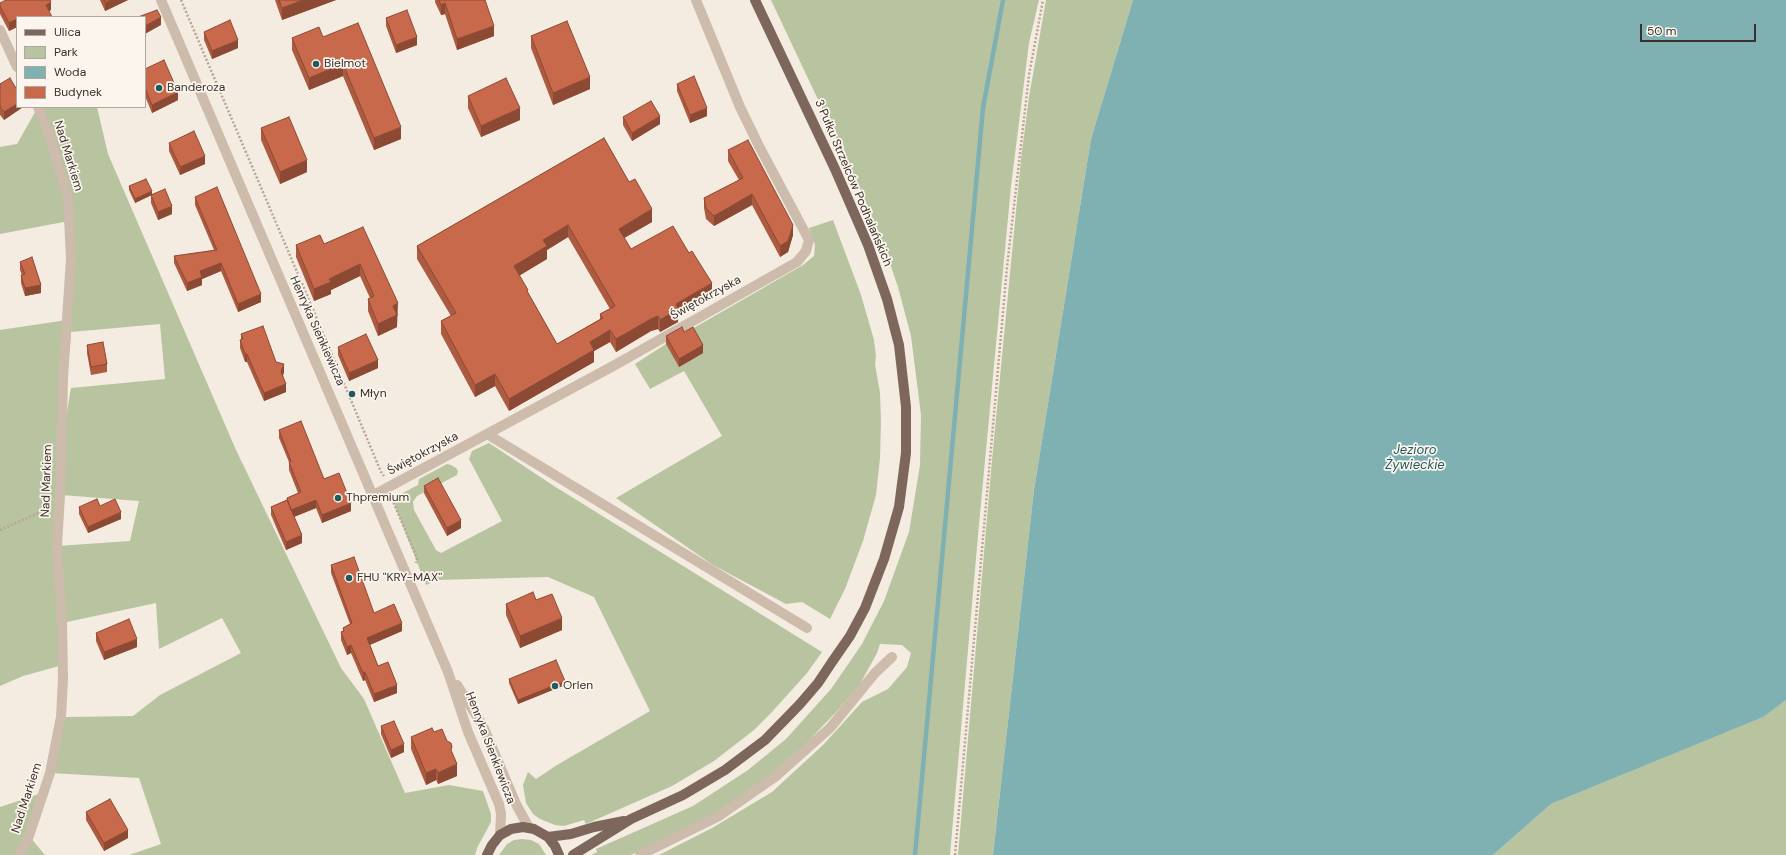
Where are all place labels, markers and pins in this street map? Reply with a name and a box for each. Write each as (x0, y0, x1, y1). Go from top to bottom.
place label: Bielmot (324, 57, 366, 71)
marker: Bielmot (311, 59, 321, 69)
place label: Banderoza (167, 81, 225, 95)
marker: Banderoza (154, 83, 164, 93)
place label: Młyn (360, 387, 387, 401)
marker: Młyn (347, 389, 357, 399)
place label: Thpremium (346, 491, 409, 505)
marker: Thpremium (333, 493, 343, 503)
place label: FHU ''KRY-MAX'' (357, 571, 442, 585)
marker: FHU ''KRY-MAX'' (344, 573, 354, 583)
place label: Orlen (563, 679, 593, 693)
marker: Orlen (550, 681, 560, 691)

